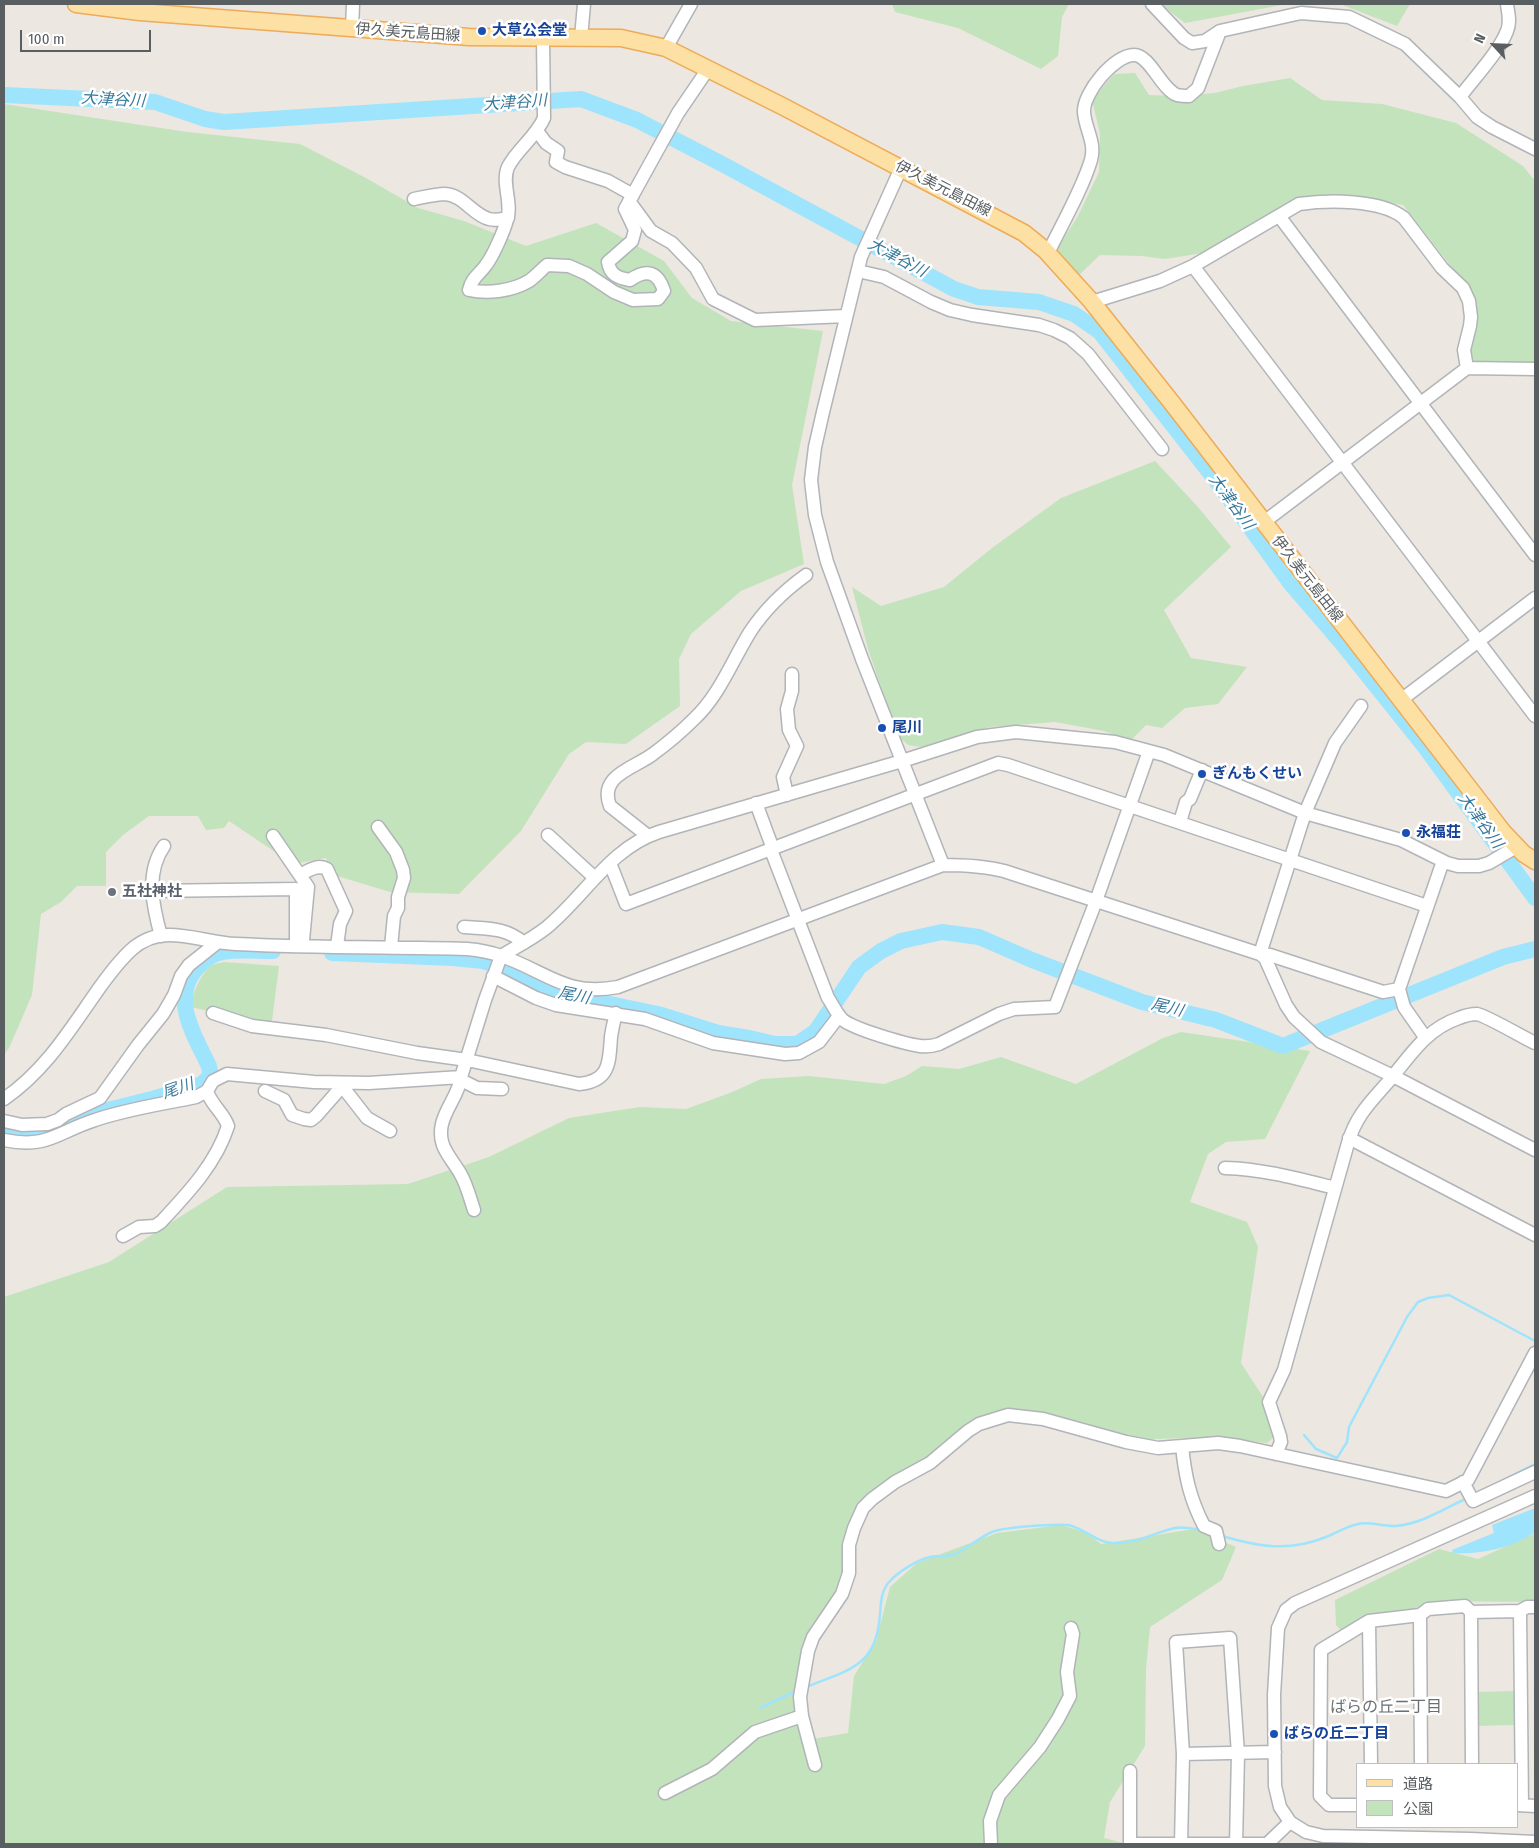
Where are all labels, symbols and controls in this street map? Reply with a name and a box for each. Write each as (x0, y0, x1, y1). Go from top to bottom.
scale bar (22, 20, 154, 52)
street label: 伊久美元島田線 (355, 20, 461, 46)
north arrow (1469, 20, 1519, 70)
place label: 大草公会堂 (492, 22, 567, 40)
marker: 大草公会堂 (476, 25, 488, 37)
text: 100 m (28, 30, 65, 48)
text: N (1470, 31, 1489, 46)
water label: 大津谷川 (81, 89, 145, 111)
water label: 大津谷川 (482, 91, 548, 115)
street label: 伊久美元島田線 (892, 157, 994, 221)
water label: 大津谷川 (864, 235, 930, 281)
water label: 大津谷川 (1204, 470, 1258, 534)
street label: 伊久美元島田線 (1268, 532, 1346, 626)
place label: 尾川 (892, 719, 922, 737)
marker: 尾川 (876, 722, 888, 734)
place label: ぎんもくせい (1212, 765, 1302, 783)
marker: ぎんもくせい (1196, 768, 1208, 780)
water label: 大津谷川 (1453, 789, 1507, 853)
place label: 永福荘 (1416, 824, 1461, 842)
marker: 永福荘 (1400, 827, 1412, 839)
place label: 五社神社 (122, 883, 182, 901)
marker: 五社神社 (106, 886, 118, 898)
water label: 尾川 (556, 983, 592, 1009)
water label: 尾川 (1149, 995, 1185, 1021)
water label: 尾川 (160, 1075, 196, 1103)
district label: ばらの丘二丁目 (1330, 1698, 1442, 1718)
place label: ばらの丘二丁目 (1284, 1725, 1389, 1743)
marker: ばらの丘二丁目 (1268, 1728, 1280, 1740)
legend (1356, 1763, 1519, 1828)
text: 道路 (1403, 1775, 1433, 1793)
text: 公園 (1403, 1800, 1433, 1818)

